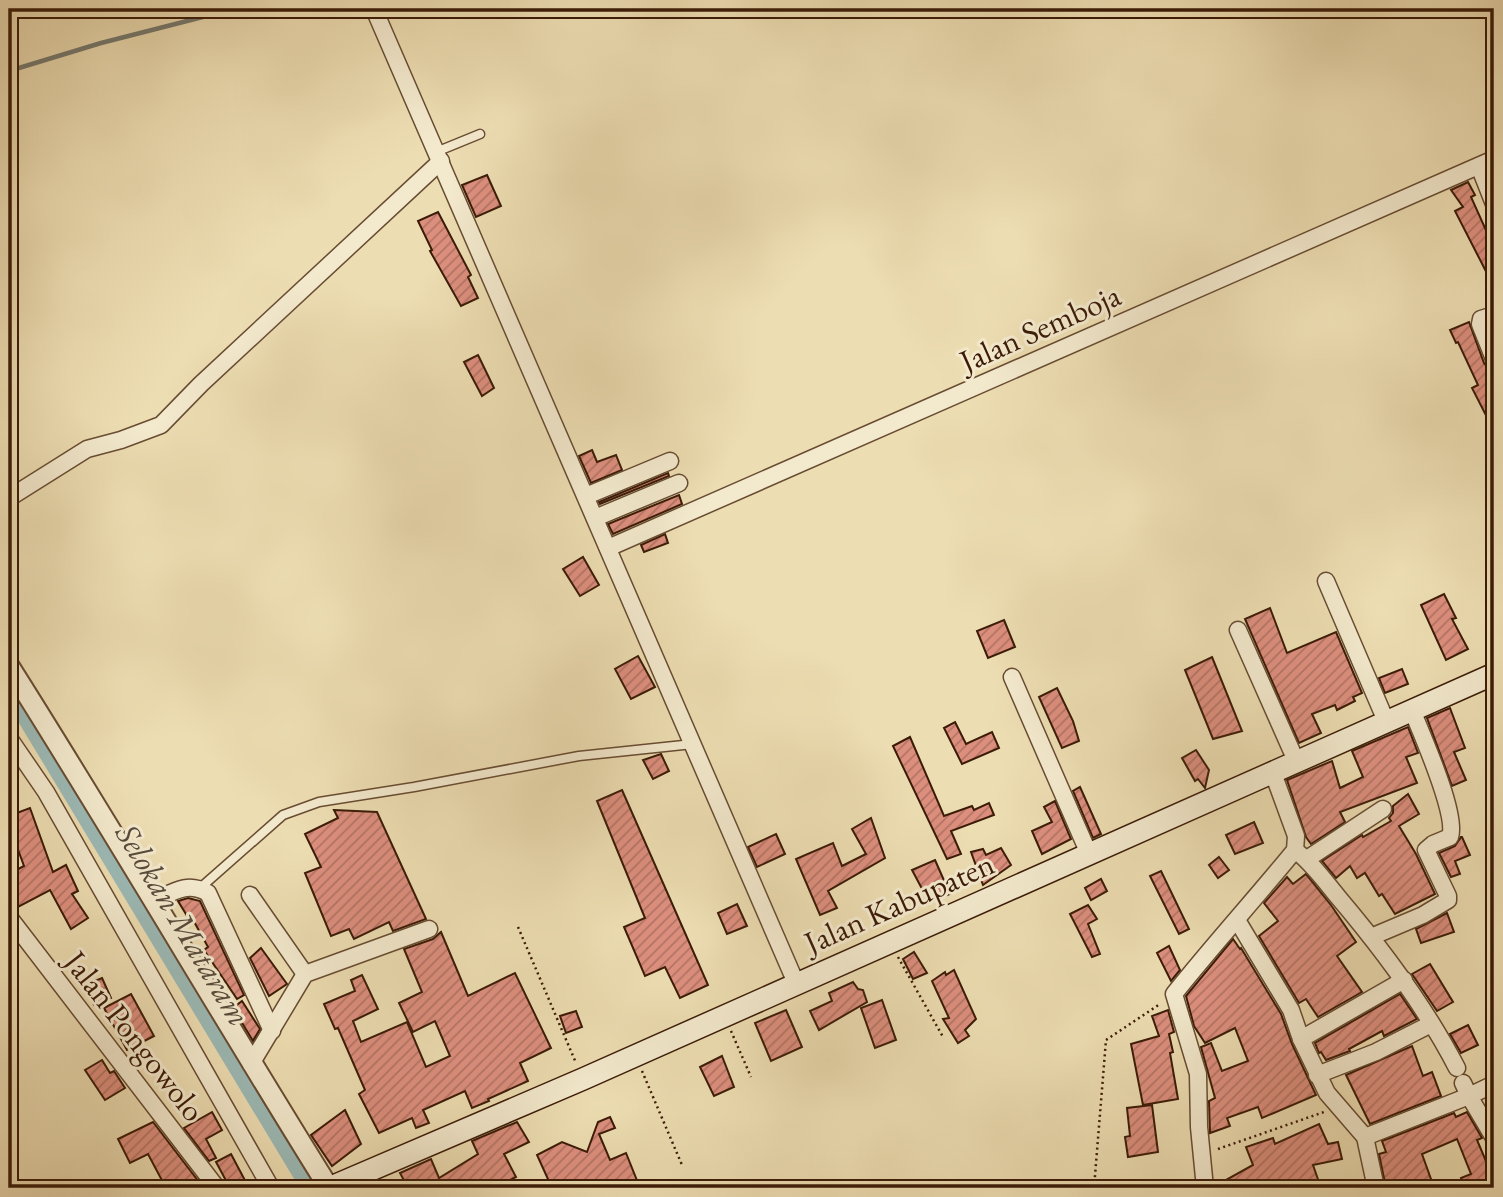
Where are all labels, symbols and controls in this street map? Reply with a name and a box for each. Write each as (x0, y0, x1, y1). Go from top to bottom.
street label: Jalan Semboja (950, 274, 1127, 383)
water label: Selokan Mataram (106, 814, 261, 1033)
street label: Jalan Kabupaten (795, 842, 1001, 965)
street label: Jalan Pongowolo (53, 940, 215, 1130)

